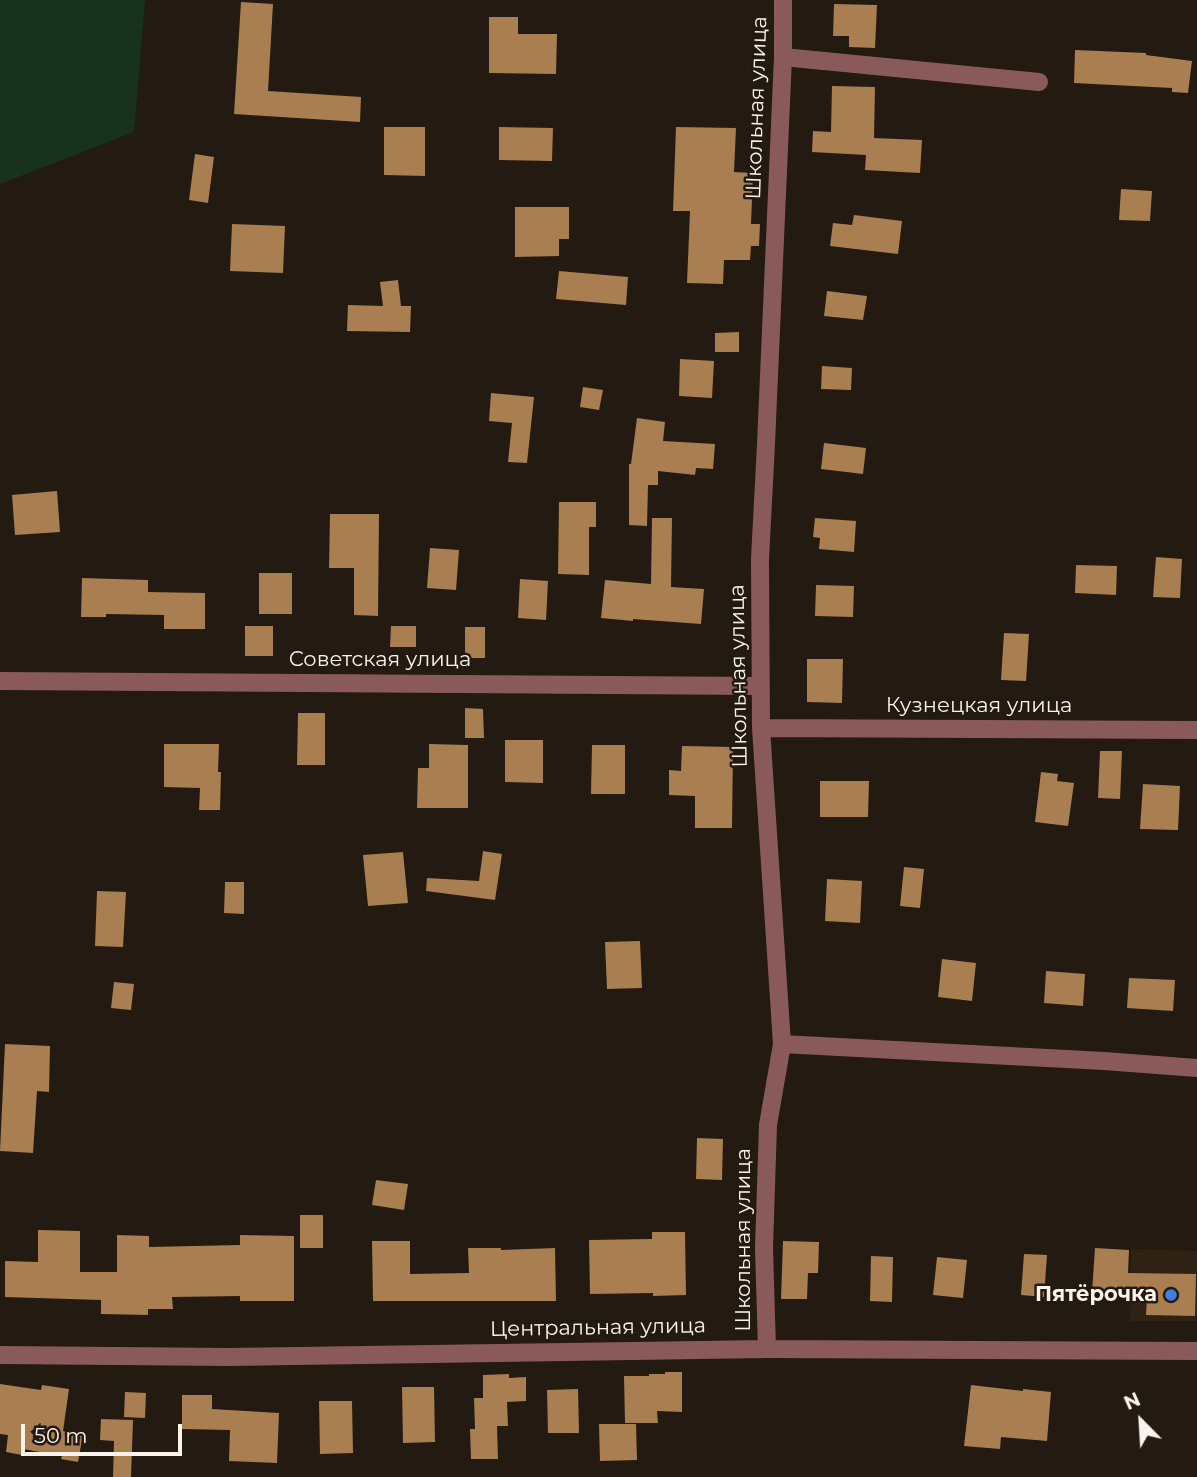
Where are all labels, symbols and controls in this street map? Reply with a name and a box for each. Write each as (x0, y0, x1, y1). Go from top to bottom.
street label: Школьная улица (741, 16, 773, 200)
street label: Школьная улица (725, 584, 753, 768)
street label: Советская улица (289, 647, 471, 673)
street label: Кузнецкая улица (886, 693, 1072, 719)
street label: Школьная улица (731, 1148, 757, 1332)
place label: Пятёрочка (1035, 1282, 1157, 1308)
marker: Пятёрочка (1163, 1287, 1179, 1303)
street label: Центральная улица (490, 1314, 706, 1342)
north arrow (1106, 1386, 1176, 1456)
text: N (1121, 1388, 1144, 1415)
scale bar (24, 1410, 186, 1454)
text: 50 m (34, 1423, 88, 1448)

